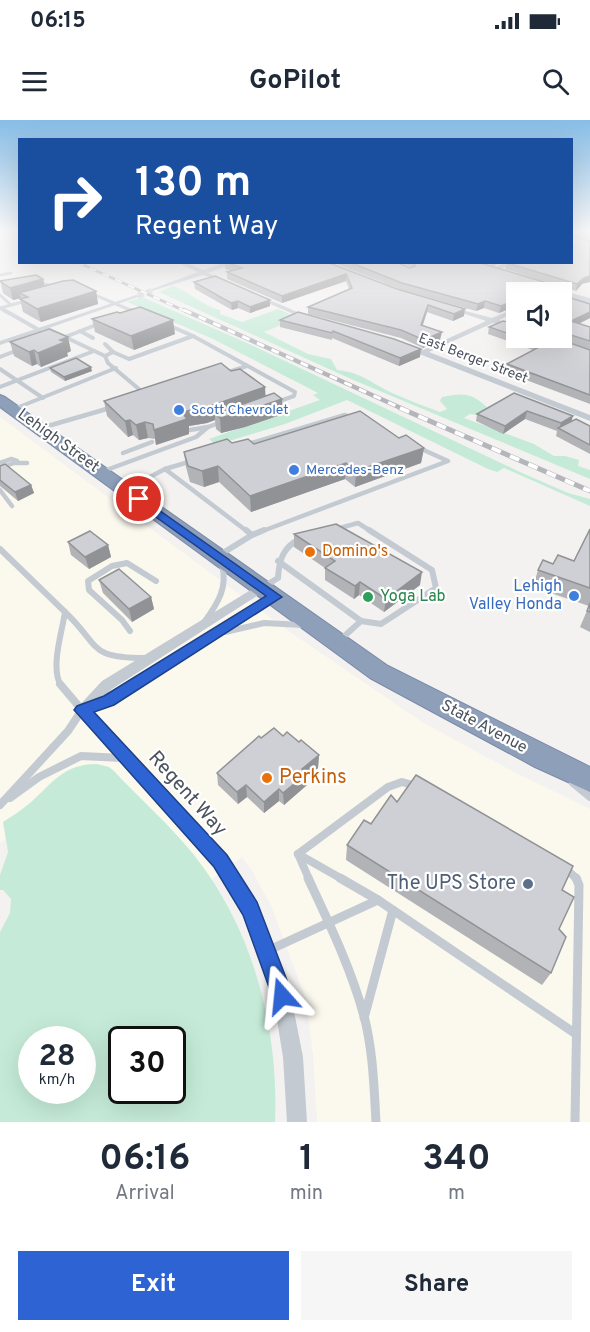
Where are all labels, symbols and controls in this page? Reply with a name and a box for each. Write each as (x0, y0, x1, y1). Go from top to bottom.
text: 06:15 (30, 8, 86, 35)
text: GoPilot (249, 64, 341, 98)
icon: menu (18, 65, 51, 98)
icon: search (539, 65, 572, 98)
text: 130 m (135, 158, 251, 211)
icon: right (36, 162, 114, 240)
text: Regent Way (135, 210, 278, 244)
map controls (506, 282, 572, 348)
button: sound (506, 282, 572, 348)
street label: East Berger Street (416, 330, 530, 388)
place label: Scott Chevrolet (191, 402, 289, 419)
marker: Scott Chevrolet (172, 403, 186, 417)
street label: Lehigh Street (13, 405, 103, 477)
place label: Mercedes-Benz (306, 462, 404, 479)
marker: Mercedes-Benz (287, 463, 301, 477)
pin (113, 473, 164, 524)
icon: arrive (122, 482, 155, 515)
place label: Domino's (322, 542, 388, 562)
marker: Domino's (303, 545, 317, 559)
place label: Lehigh Valley Honda (469, 577, 562, 615)
place label: Yoga Lab (380, 587, 446, 607)
marker: Lehigh Valley Honda (567, 589, 581, 603)
marker: Yoga Lab (361, 590, 375, 604)
street label: State Avenue (438, 696, 530, 758)
street label: Regent Way (142, 746, 232, 842)
place label: Perkins (279, 765, 347, 791)
marker: Perkins (260, 771, 274, 785)
place label: The UPS Store (386, 871, 516, 897)
marker: The UPS Store (521, 877, 535, 891)
position arrow (250, 964, 314, 1028)
speed limit sign: 30 (108, 1026, 186, 1104)
text: 28 (38, 1039, 76, 1076)
text: km/h (39, 1071, 75, 1090)
text: 06:16 (99, 1137, 190, 1183)
text: 1 (299, 1137, 314, 1183)
text: 340 (422, 1137, 491, 1183)
text: Arrival (115, 1181, 175, 1207)
text: min (290, 1181, 323, 1207)
text: m (448, 1181, 465, 1207)
button: Exit (18, 1251, 289, 1320)
button: Share (301, 1251, 572, 1320)

